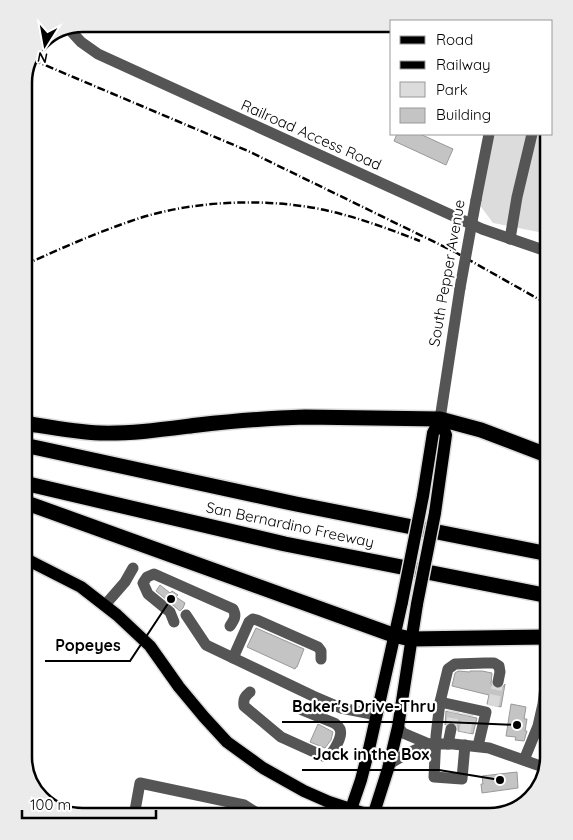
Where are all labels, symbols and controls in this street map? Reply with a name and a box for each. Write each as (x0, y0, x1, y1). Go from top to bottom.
north arrow (20, 20, 70, 70)
legend (390, 20, 553, 135)
text: Road (436, 30, 473, 49)
text: N (36, 48, 49, 68)
text: Railway (436, 55, 491, 74)
text: Park (436, 80, 468, 99)
street label: Railroad Access Road (238, 95, 384, 174)
text: Building (436, 105, 491, 124)
street label: South Pepper Avenue (424, 198, 469, 348)
street label: San Bernardino Freeway (204, 497, 376, 552)
callout: Popeyes (45, 630, 130, 661)
text: Popeyes (55, 635, 121, 655)
callout: Baker's Drive-Thru (282, 691, 446, 722)
text: Baker's Drive-Thru (292, 696, 436, 716)
callout: Jack in the Box (302, 739, 439, 770)
text: Jack in the Box (313, 744, 430, 764)
scale bar (22, 788, 156, 820)
text: 100 m (30, 795, 71, 814)

